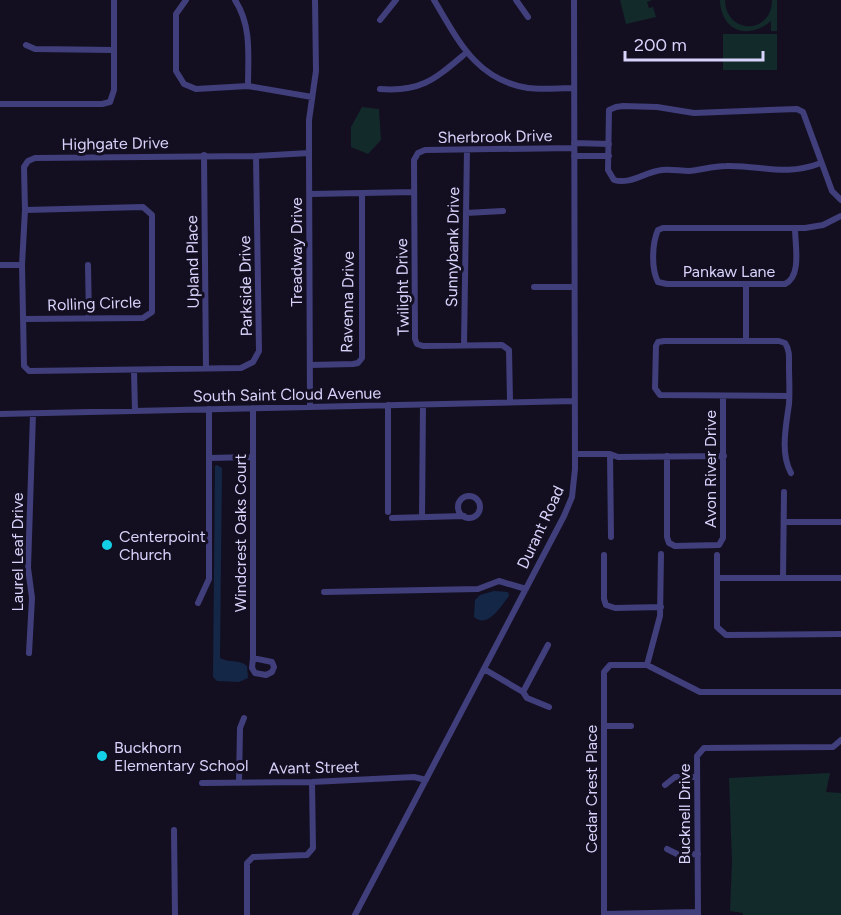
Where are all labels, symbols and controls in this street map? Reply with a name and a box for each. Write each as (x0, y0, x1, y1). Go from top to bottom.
scale bar (625, 24, 763, 62)
text: 200 m (634, 34, 687, 56)
street label: Sherbrook Drive (437, 126, 553, 147)
street label: Highgate Drive (61, 133, 169, 154)
street label: Sunnybank Drive (442, 187, 463, 307)
street label: Treadway Drive (287, 197, 306, 307)
street label: Upland Place (182, 215, 203, 309)
street label: Parkside Drive (235, 235, 256, 336)
street label: Twilight Drive (392, 238, 413, 336)
street label: Ravenna Drive (337, 251, 358, 353)
street label: Pankaw Lane (683, 262, 775, 281)
street label: Rolling Circle (47, 292, 142, 315)
street label: South Saint Cloud Avenue (193, 383, 382, 406)
street label: Avon River Drive (701, 410, 720, 528)
street label: Windcrest Oaks Court (231, 454, 250, 612)
street label: Durant Road (513, 483, 568, 572)
street label: Laurel Leaf Drive (8, 492, 27, 612)
place label: Centerpoint Church (119, 527, 206, 564)
marker: Centerpoint Church (100, 538, 114, 552)
street label: Cedar Crest Place (582, 724, 601, 853)
place label: Buckhorn Elementary School (114, 738, 248, 775)
marker: Buckhorn Elementary School (95, 749, 109, 763)
street label: Avant Street (269, 757, 360, 778)
street label: Bucknell Drive (675, 763, 694, 864)

